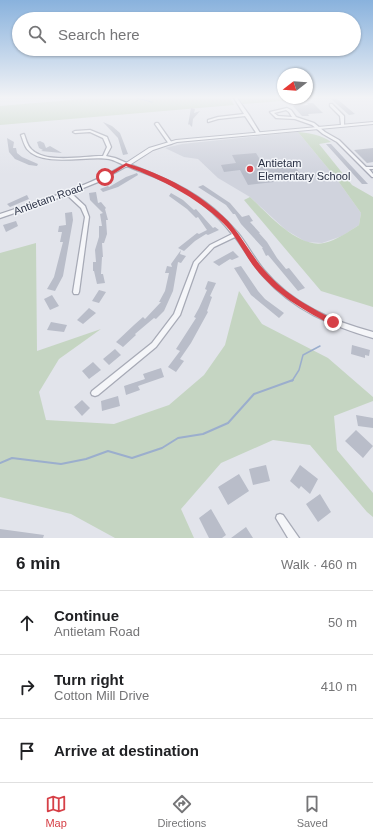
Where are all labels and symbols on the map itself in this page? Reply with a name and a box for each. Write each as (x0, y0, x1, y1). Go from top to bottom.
north arrow (277, 68, 313, 104)
place label: Antietam Elementary School (258, 157, 350, 182)
marker: Antietam Elementary School (245, 164, 255, 174)
route start (96, 168, 114, 186)
street label: Antietam Road (12, 181, 84, 217)
route end (324, 313, 342, 331)

